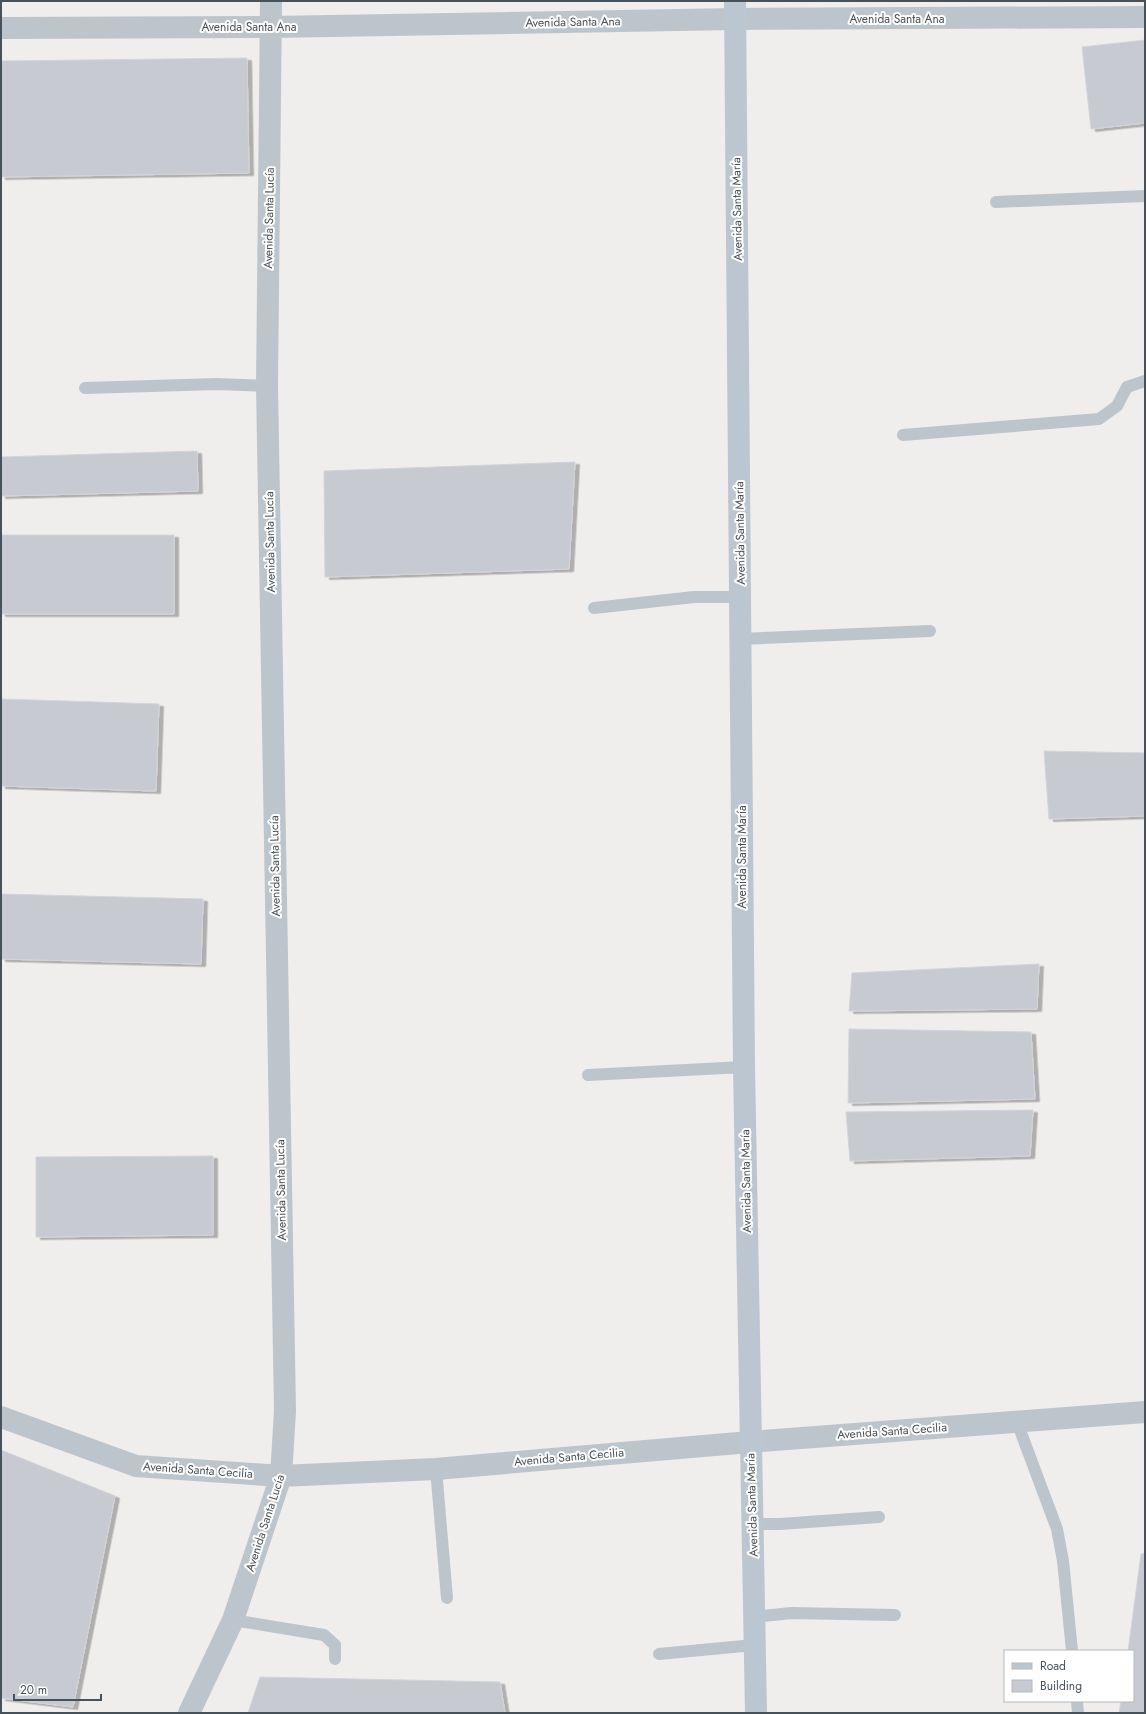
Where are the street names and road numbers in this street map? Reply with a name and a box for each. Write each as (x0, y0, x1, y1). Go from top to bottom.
street label: Avenida Santa Ana (849, 10, 945, 28)
street label: Avenida Santa Ana (525, 12, 621, 32)
street label: Avenida Santa Ana (201, 18, 297, 36)
street label: Avenida Santa María (727, 157, 747, 261)
street label: Avenida Santa Lucía (259, 167, 279, 269)
street label: Avenida Santa María (730, 481, 750, 585)
street label: Avenida Santa Lucía (260, 491, 280, 593)
street label: Avenida Santa María (733, 805, 751, 909)
street label: Avenida Santa Lucía (265, 815, 285, 917)
street label: Avenida Santa María (736, 1129, 756, 1233)
street label: Avenida Santa Lucía (271, 1139, 291, 1241)
street label: Avenida Santa Cecilia (836, 1418, 948, 1444)
street label: Avenida Santa Cecilia (513, 1443, 625, 1471)
street label: Avenida Santa María (741, 1453, 763, 1557)
street label: Avenida Santa Cecilia (142, 1457, 254, 1483)
street label: Avenida Santa Lucía (241, 1472, 289, 1574)

